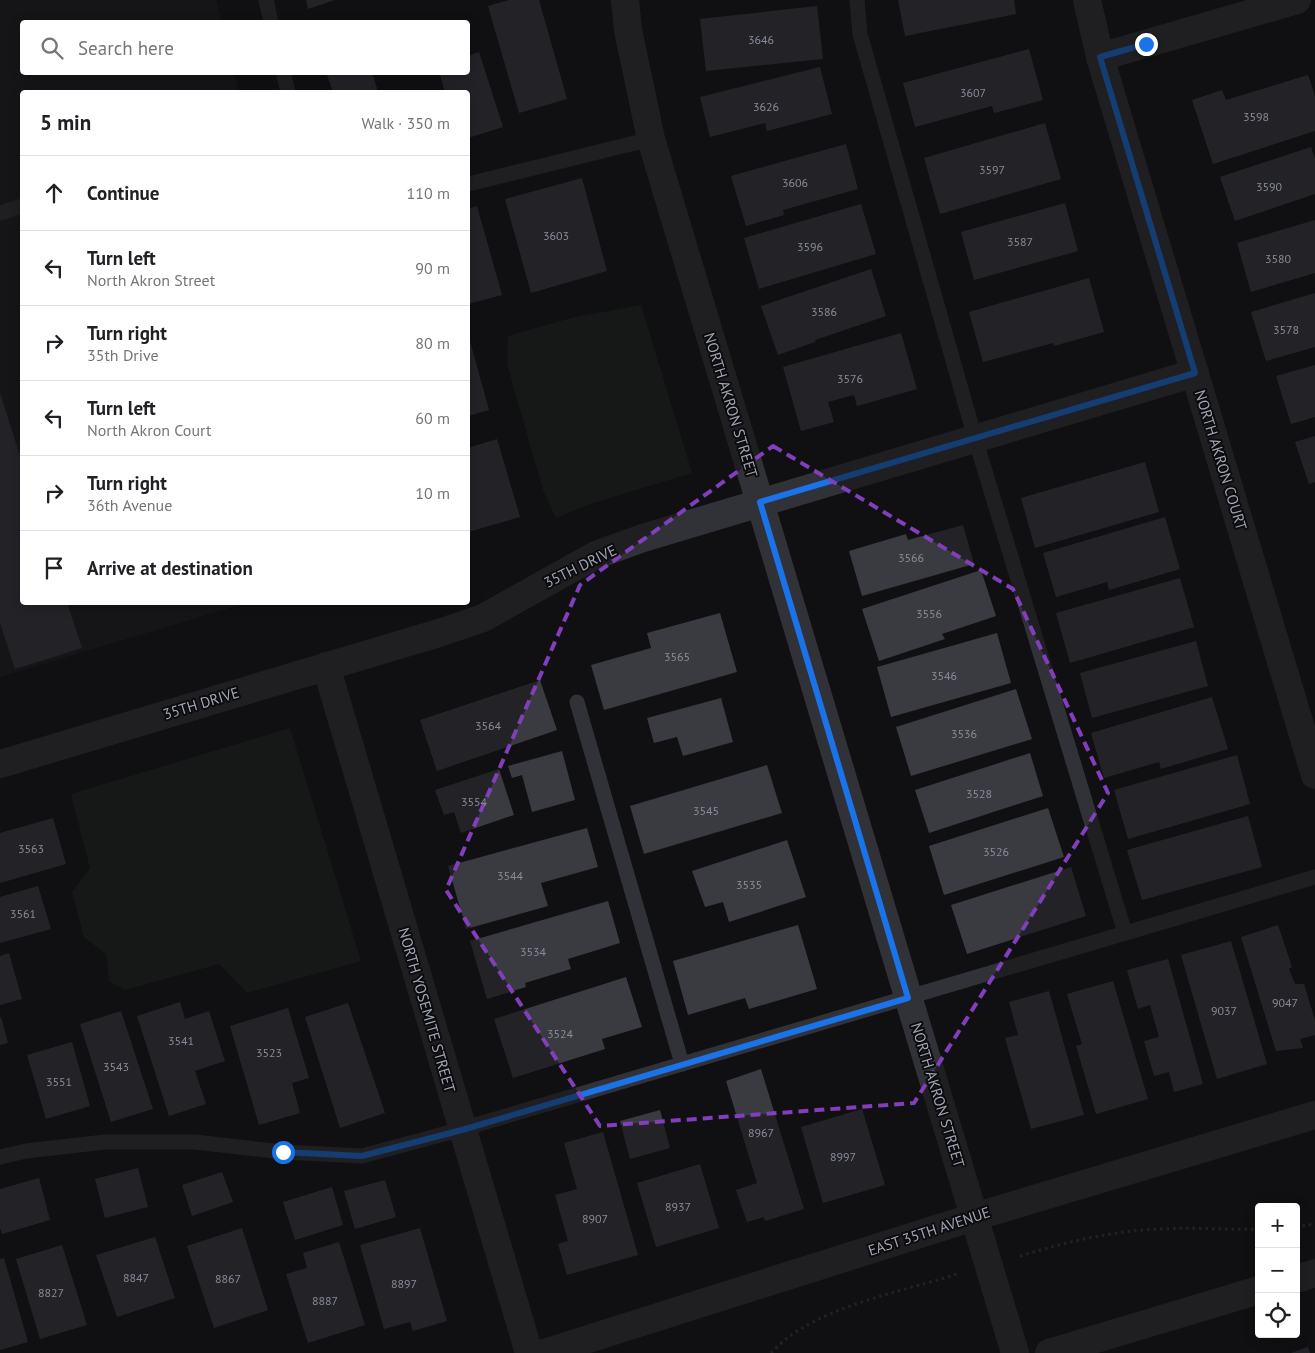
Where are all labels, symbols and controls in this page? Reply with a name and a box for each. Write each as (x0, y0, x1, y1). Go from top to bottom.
search box (20, 20, 470, 75)
house number: 3646 (748, 32, 774, 47)
route end (1135, 33, 1158, 56)
icon: search (38, 34, 66, 62)
text: Search here (78, 36, 174, 60)
house number: 3607 (960, 85, 986, 100)
house number: 3626 (753, 99, 779, 114)
text: 5 min (40, 109, 91, 136)
house number: 3598 (1243, 109, 1269, 124)
text: Walk · 350 m (361, 113, 450, 133)
house number: 3597 (979, 162, 1005, 177)
house number: 3606 (782, 175, 808, 190)
icon: ahead (40, 179, 68, 207)
house number: 3590 (1256, 179, 1283, 194)
text: Continue (87, 181, 159, 205)
text: 110 m (407, 183, 450, 203)
house number: 3603 (543, 228, 569, 243)
house number: 3587 (1007, 234, 1033, 249)
house number: 3596 (797, 239, 823, 254)
text: Turn left (87, 246, 156, 270)
house number: 3580 (1265, 251, 1292, 266)
icon: left (40, 254, 68, 282)
text: 90 m (415, 258, 450, 278)
text: North Akron Street (87, 270, 215, 290)
house number: 3586 (811, 304, 837, 319)
text: Turn right (87, 321, 167, 345)
house number: 3578 (1273, 322, 1299, 337)
icon: right (40, 329, 68, 357)
street label: NORTH AKRON STREET (700, 330, 762, 480)
text: 80 m (415, 333, 450, 353)
text: 35th Drive (87, 345, 159, 365)
house number: 3576 (837, 371, 863, 386)
street label: NORTH AKRON COURT (1191, 388, 1252, 533)
text: Turn left (87, 396, 156, 420)
icon: left (40, 404, 68, 432)
text: 60 m (415, 408, 450, 428)
text: North Akron Court (87, 420, 211, 440)
text: Turn right (87, 471, 167, 495)
icon: right (40, 479, 68, 507)
text: 10 m (415, 483, 450, 503)
text: 36th Avenue (87, 495, 172, 515)
street label: 35TH DRIVE (541, 540, 619, 592)
house number: 3566 (898, 550, 924, 565)
icon: arrive (40, 554, 68, 582)
text: Arrive at destination (87, 556, 253, 580)
house number: 3556 (916, 606, 942, 621)
house number: 3565 (664, 649, 690, 664)
house number: 3546 (931, 668, 957, 683)
street label: 35TH DRIVE (161, 682, 241, 724)
house number: 3564 (475, 718, 502, 733)
house number: 3536 (951, 726, 977, 741)
house number: 3528 (966, 786, 992, 801)
house number: 3554 (461, 794, 488, 809)
house number: 3545 (693, 803, 719, 818)
house number: 3563 (18, 841, 44, 856)
house number: 3526 (983, 844, 1009, 859)
house number: 3544 (497, 868, 524, 883)
house number: 3535 (736, 877, 762, 892)
house number: 3561 (10, 906, 36, 921)
street label: NORTH YOSEMITE STREET (394, 925, 460, 1095)
house number: 3534 (520, 944, 547, 959)
house number: 9047 (1272, 995, 1298, 1010)
house number: 9037 (1211, 1003, 1237, 1018)
street label: NORTH AKRON STREET (907, 1020, 969, 1170)
house number: 3524 (547, 1026, 574, 1041)
house number: 3541 (168, 1033, 194, 1048)
house number: 3523 (256, 1045, 282, 1060)
house number: 3543 (103, 1059, 129, 1074)
house number: 3551 (46, 1074, 72, 1089)
house number: 8967 (748, 1125, 774, 1140)
route start (272, 1141, 295, 1164)
house number: 8997 (830, 1149, 856, 1164)
house number: 8937 (665, 1199, 691, 1214)
street label: EAST 35TH AVENUE (865, 1202, 993, 1260)
map controls (1255, 1203, 1300, 1338)
button: + (1255, 1203, 1300, 1248)
house number: 8907 (582, 1211, 608, 1226)
button: − (1255, 1248, 1300, 1293)
house number: 8847 (123, 1270, 149, 1285)
house number: 8867 (215, 1271, 241, 1286)
house number: 8897 (391, 1276, 417, 1291)
house number: 8827 (38, 1285, 64, 1300)
house number: 8887 (312, 1293, 338, 1308)
button: locate (1255, 1293, 1300, 1338)

